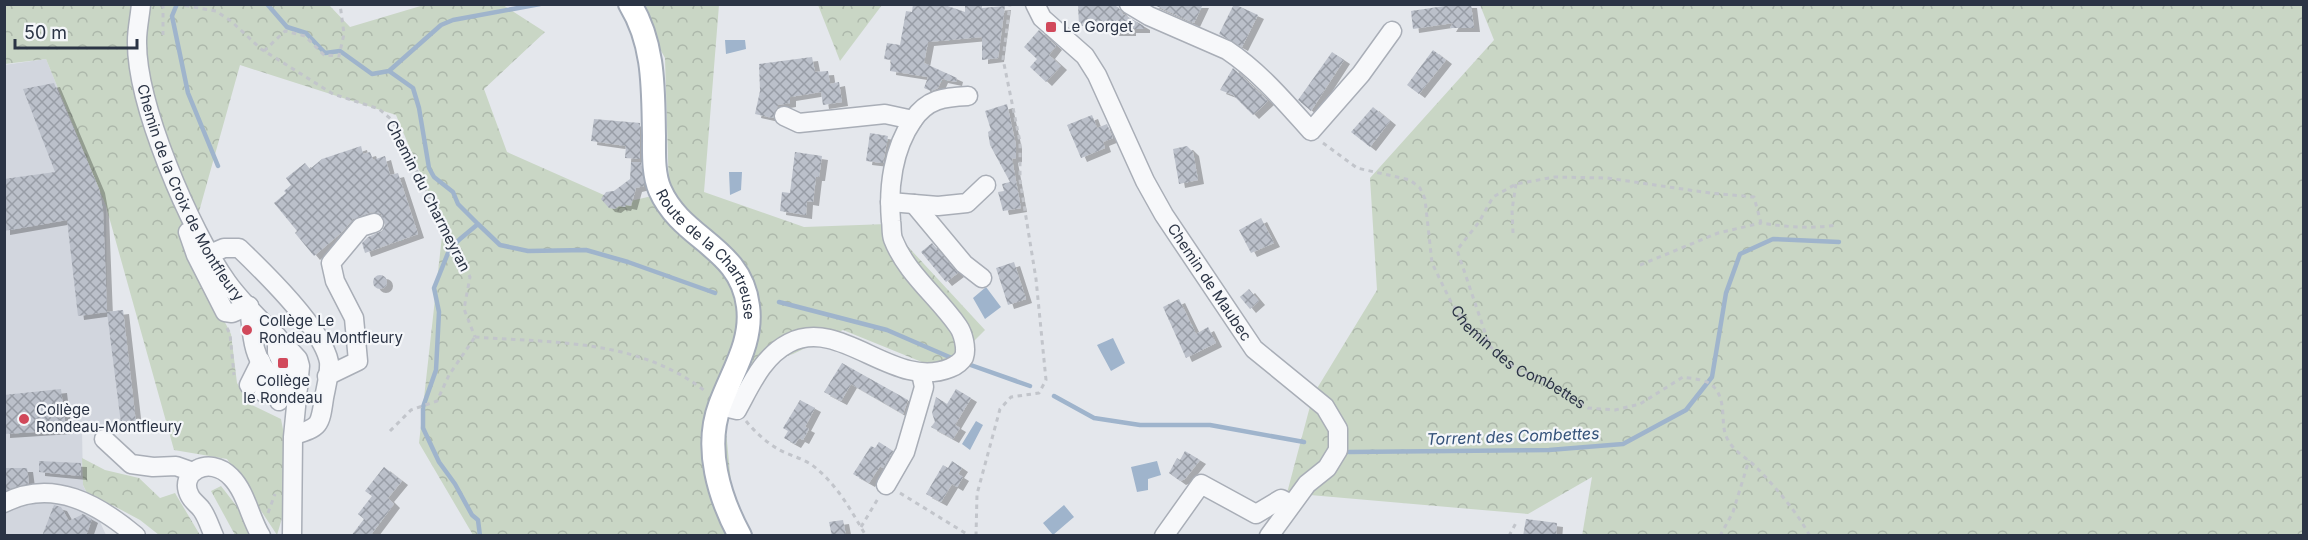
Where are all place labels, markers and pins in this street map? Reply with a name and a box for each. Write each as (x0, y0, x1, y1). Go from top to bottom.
place label: Le Gorget (1063, 17, 1133, 36)
marker: Le Gorget (1044, 20, 1058, 34)
place label: Collège Le Rondeau Montfleury (259, 311, 404, 347)
marker: Collège Le Rondeau Montfleury (240, 323, 254, 337)
marker: Collège le Rondeau (276, 356, 290, 370)
place label: Collège le Rondeau (243, 371, 323, 407)
place label: Collège Rondeau-Montfleury (36, 400, 183, 436)
marker: Collège Rondeau-Montfleury (17, 412, 31, 426)

